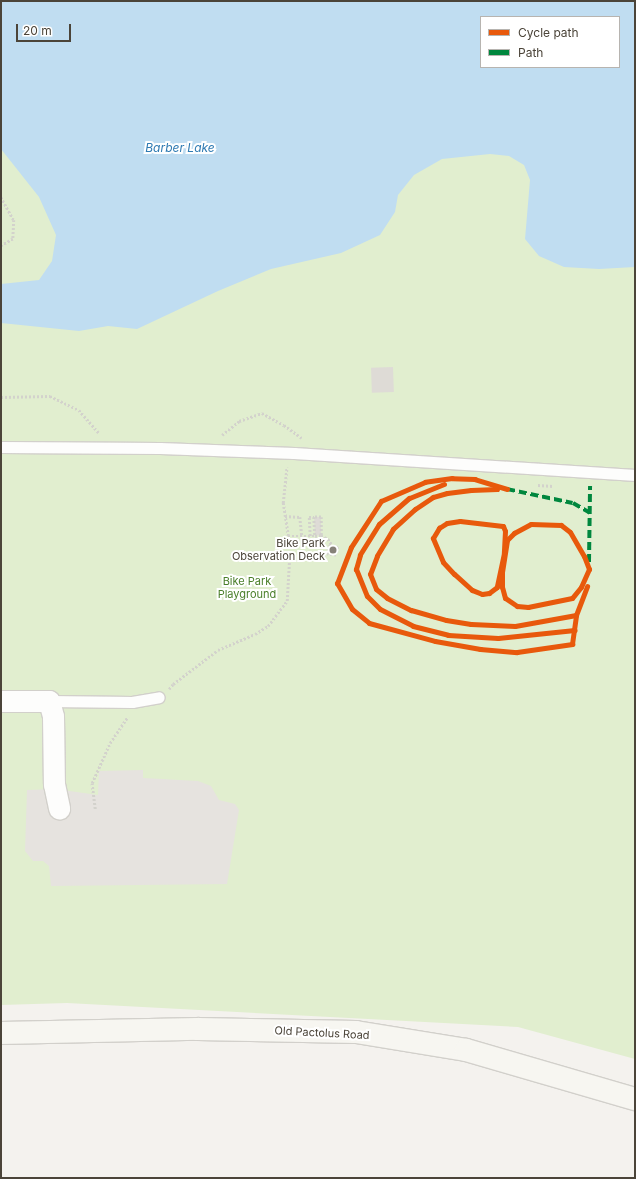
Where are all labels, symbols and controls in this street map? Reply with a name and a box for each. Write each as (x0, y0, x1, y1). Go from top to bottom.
scale bar (18, 16, 73, 42)
legend (480, 16, 620, 68)
text: 20 m (23, 23, 52, 38)
text: Cycle path (518, 25, 579, 40)
text: Path (518, 45, 543, 60)
water label: Barber Lake (145, 141, 215, 155)
place label: Bike Park Observation Deck (232, 537, 325, 563)
marker: Bike Park Observation Deck (328, 545, 338, 555)
park label: Bike Park Playground (218, 575, 276, 601)
street label: Old Pactolus Road (274, 1024, 370, 1042)

